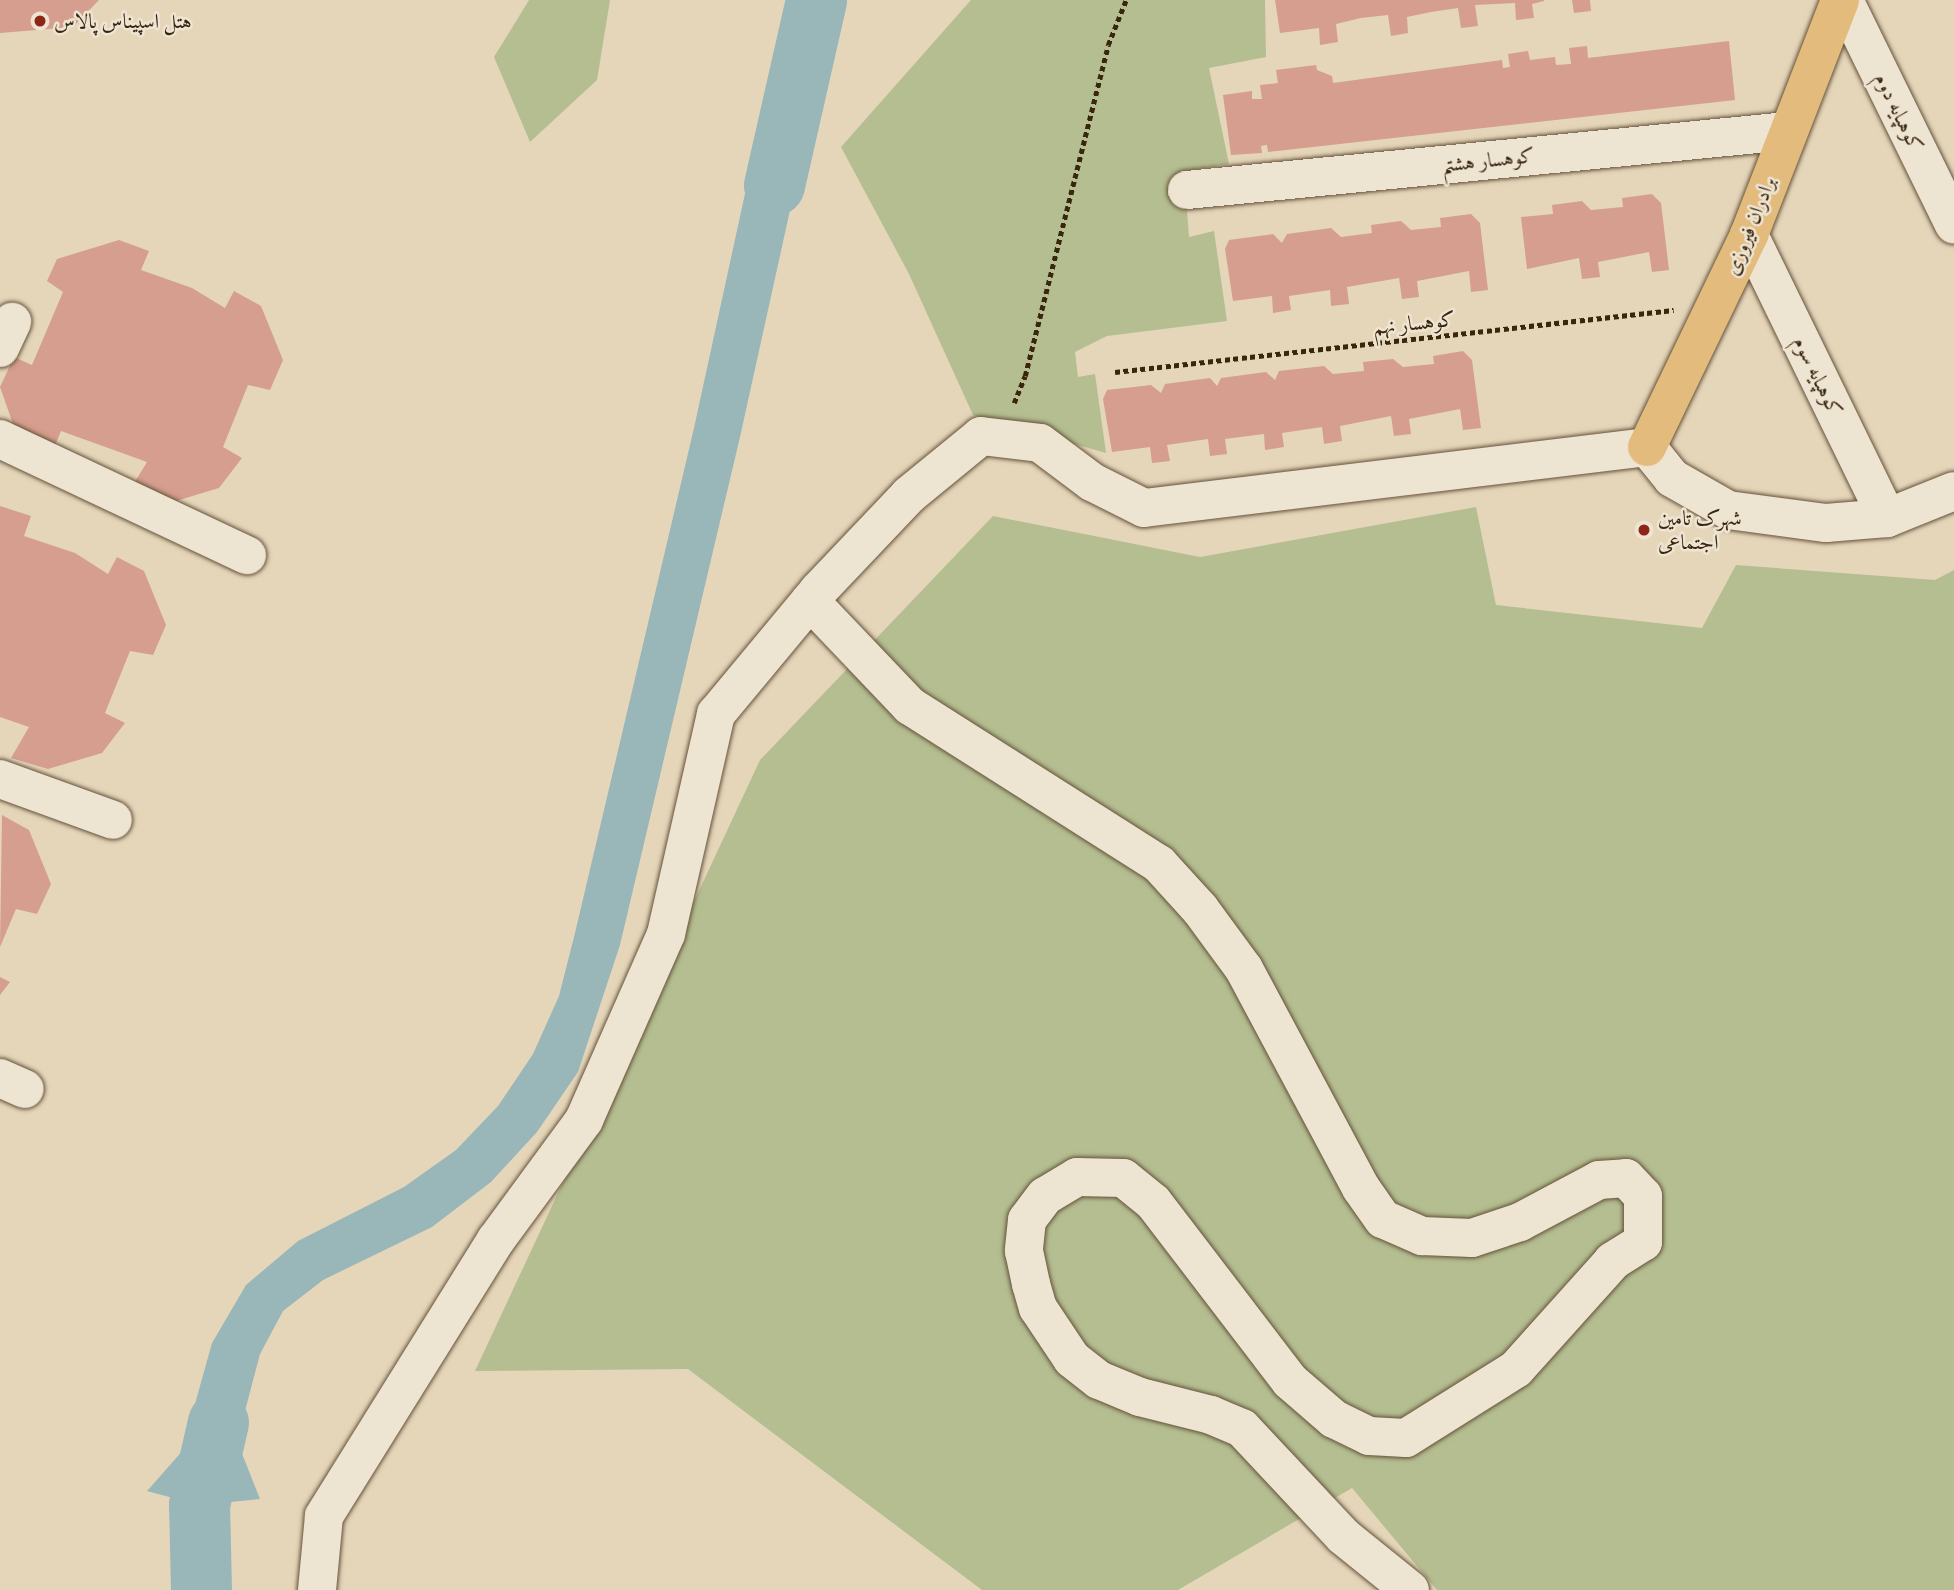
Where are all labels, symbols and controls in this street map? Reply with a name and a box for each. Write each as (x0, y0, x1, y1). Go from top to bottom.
place label: هتل اسپیناس پالاس (54, 8, 192, 34)
marker: هتل اسپیناس پالاس (32, 13, 48, 29)
street label: کوهپایه دوم (1869, 69, 1929, 155)
street label: کوهسار هشتم (1440, 143, 1536, 177)
street label: برادران فیروزی (1719, 173, 1781, 279)
street label: کوهسار نهم (1372, 306, 1456, 340)
street label: کوهپایه سوم (1788, 332, 1848, 420)
place label: شهرک تامین اجتماعی (1658, 505, 1742, 555)
marker: شهرک تامین اجتماعی (1636, 522, 1652, 538)

